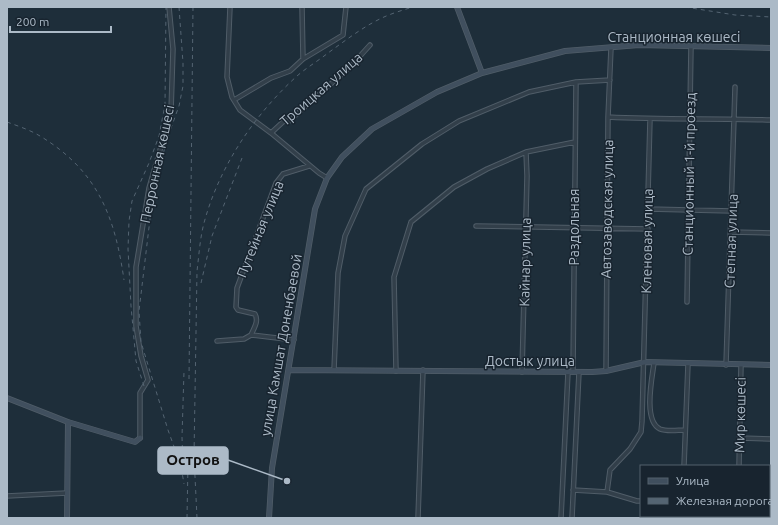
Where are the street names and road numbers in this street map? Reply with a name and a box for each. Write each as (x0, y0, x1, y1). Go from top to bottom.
street label: Станционная көшесі (608, 29, 740, 45)
street label: Троицкая улица (277, 49, 365, 129)
street label: Станционный 1-й проезд (680, 92, 698, 256)
street label: Перронная көшесі (137, 103, 177, 225)
street label: Автозаводская улица (598, 139, 616, 279)
street label: Путейная улица (233, 178, 287, 280)
street label: Кленовая улица (638, 188, 656, 294)
street label: Раздольная (566, 189, 582, 265)
street label: Степная улица (721, 193, 741, 289)
street label: Кайнар улица (516, 217, 534, 307)
street label: улица Камшат Доненбаевой (257, 253, 305, 437)
street label: Достык улица (485, 353, 575, 369)
street label: Мир көшесі (731, 377, 749, 453)

